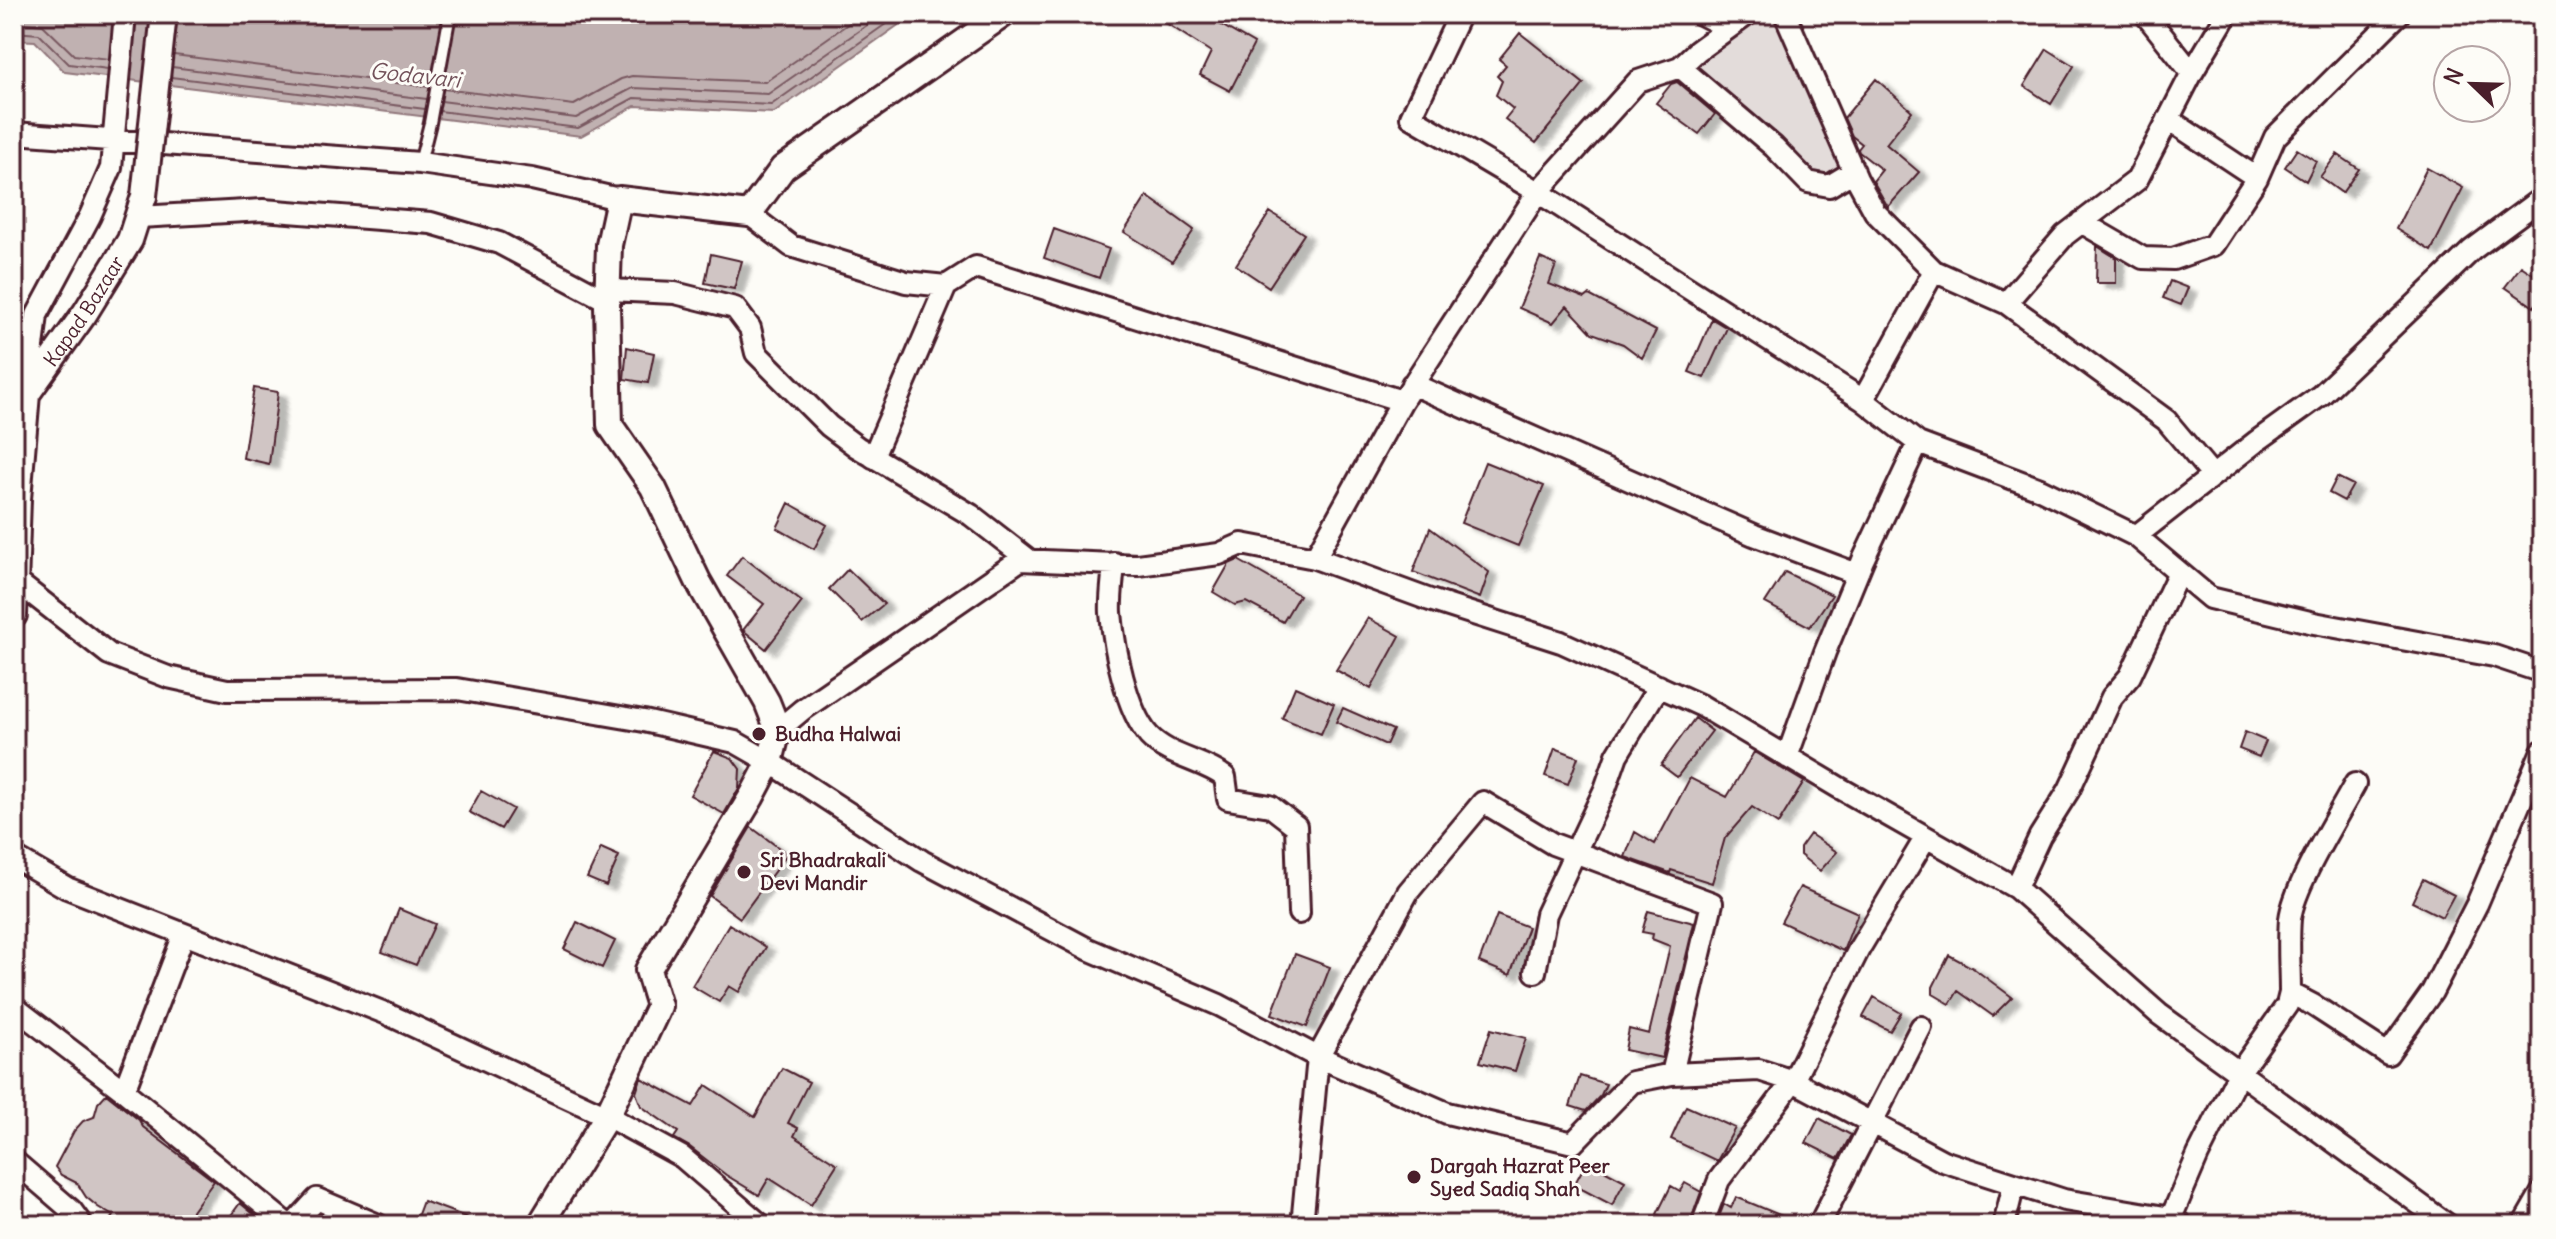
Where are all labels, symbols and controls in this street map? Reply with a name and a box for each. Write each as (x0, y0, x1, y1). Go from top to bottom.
north arrow (2432, 44, 2512, 124)
water label: Godavari (368, 56, 465, 94)
text: N (2438, 64, 2469, 89)
street label: Kapad Bazaar (38, 251, 129, 371)
place label: Budha Halwai (775, 721, 901, 746)
marker: Budha Halwai (750, 725, 768, 743)
place label: Sri Bhadrakali Devi Mandir (760, 847, 886, 895)
marker: Sri Bhadrakali Devi Mandir (735, 863, 753, 881)
place label: Dargah Hazrat Peer Syed Sadiq Shah (1430, 1153, 1610, 1201)
marker: Dargah Hazrat Peer Syed Sadiq Shah (1405, 1168, 1423, 1186)

